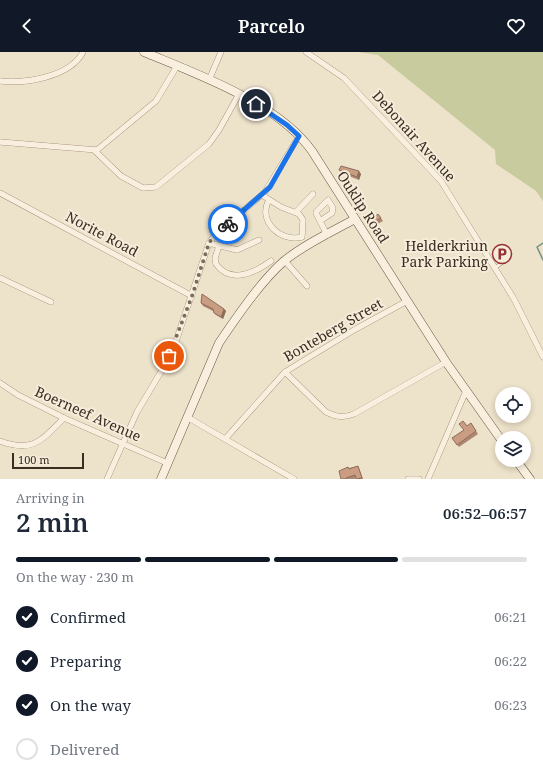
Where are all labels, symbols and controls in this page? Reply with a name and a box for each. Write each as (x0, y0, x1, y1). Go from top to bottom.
text: Parcelo (238, 14, 305, 38)
icon: back (16, 15, 38, 37)
icon: heart (505, 15, 527, 37)
street label: Debonair Avenue (368, 86, 460, 185)
pin (239, 87, 273, 121)
icon: home (245, 93, 267, 115)
street label: Ouklip Road (333, 167, 394, 247)
courier (208, 204, 248, 244)
street label: Norite Road (63, 206, 142, 261)
icon: bike (217, 213, 239, 235)
place label: Helderkriun Park Parking (401, 236, 488, 271)
parking icon: Helderkriun Park Parking (491, 243, 513, 265)
street label: Bonteberg Street (280, 293, 386, 366)
pin (152, 339, 186, 373)
icon: bag (158, 345, 180, 367)
street label: Boerneef Avenue (32, 382, 144, 445)
map controls (495, 387, 531, 467)
button: locate (495, 387, 531, 423)
button: layers (495, 431, 531, 467)
scale bar (12, 451, 84, 470)
text: 100 m (18, 452, 50, 467)
text: Arriving in (16, 489, 85, 507)
text: 06:52–06:57 (443, 503, 527, 523)
text: 2 min (16, 504, 89, 540)
text: On the way · 230 m (16, 568, 134, 586)
icon: check (16, 606, 38, 628)
text: Confirmed (50, 607, 126, 627)
text: 06:21 (494, 608, 527, 626)
icon: check (16, 650, 38, 672)
text: Preparing (50, 651, 121, 671)
text: 06:22 (494, 652, 527, 670)
icon: check (16, 694, 38, 716)
text: On the way (50, 695, 131, 715)
text: 06:23 (494, 696, 527, 714)
text: Delivered (50, 739, 119, 759)

